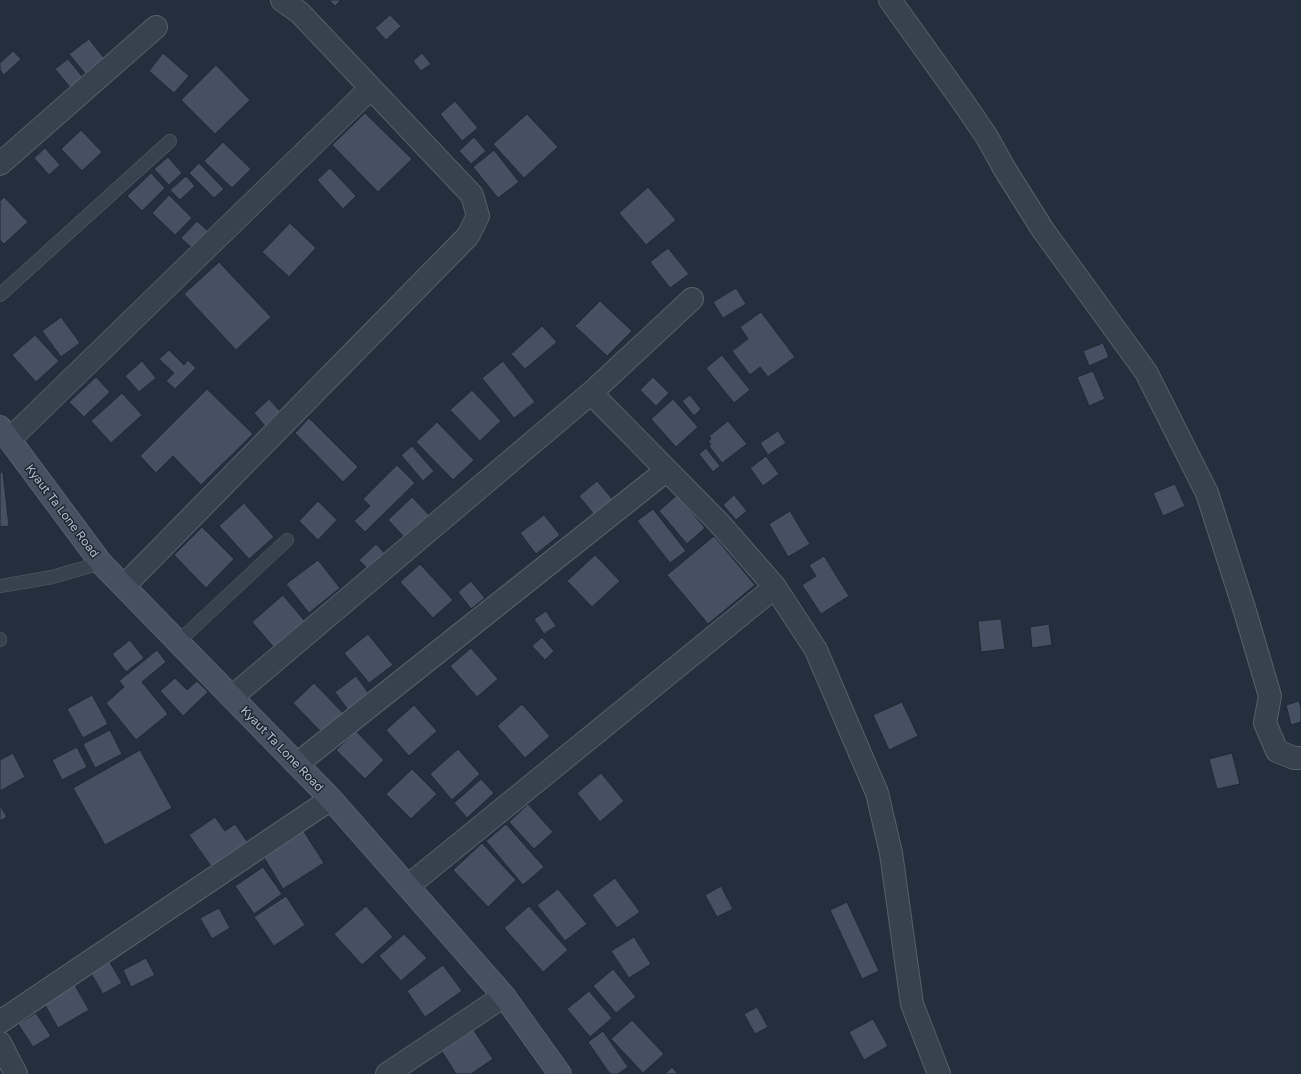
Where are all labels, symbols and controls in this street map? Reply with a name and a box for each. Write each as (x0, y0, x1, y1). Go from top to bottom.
street label: Kyaut Ta Lone Road (22, 462, 102, 560)
street label: Kyaut Ta Lone Road (238, 703, 326, 795)

